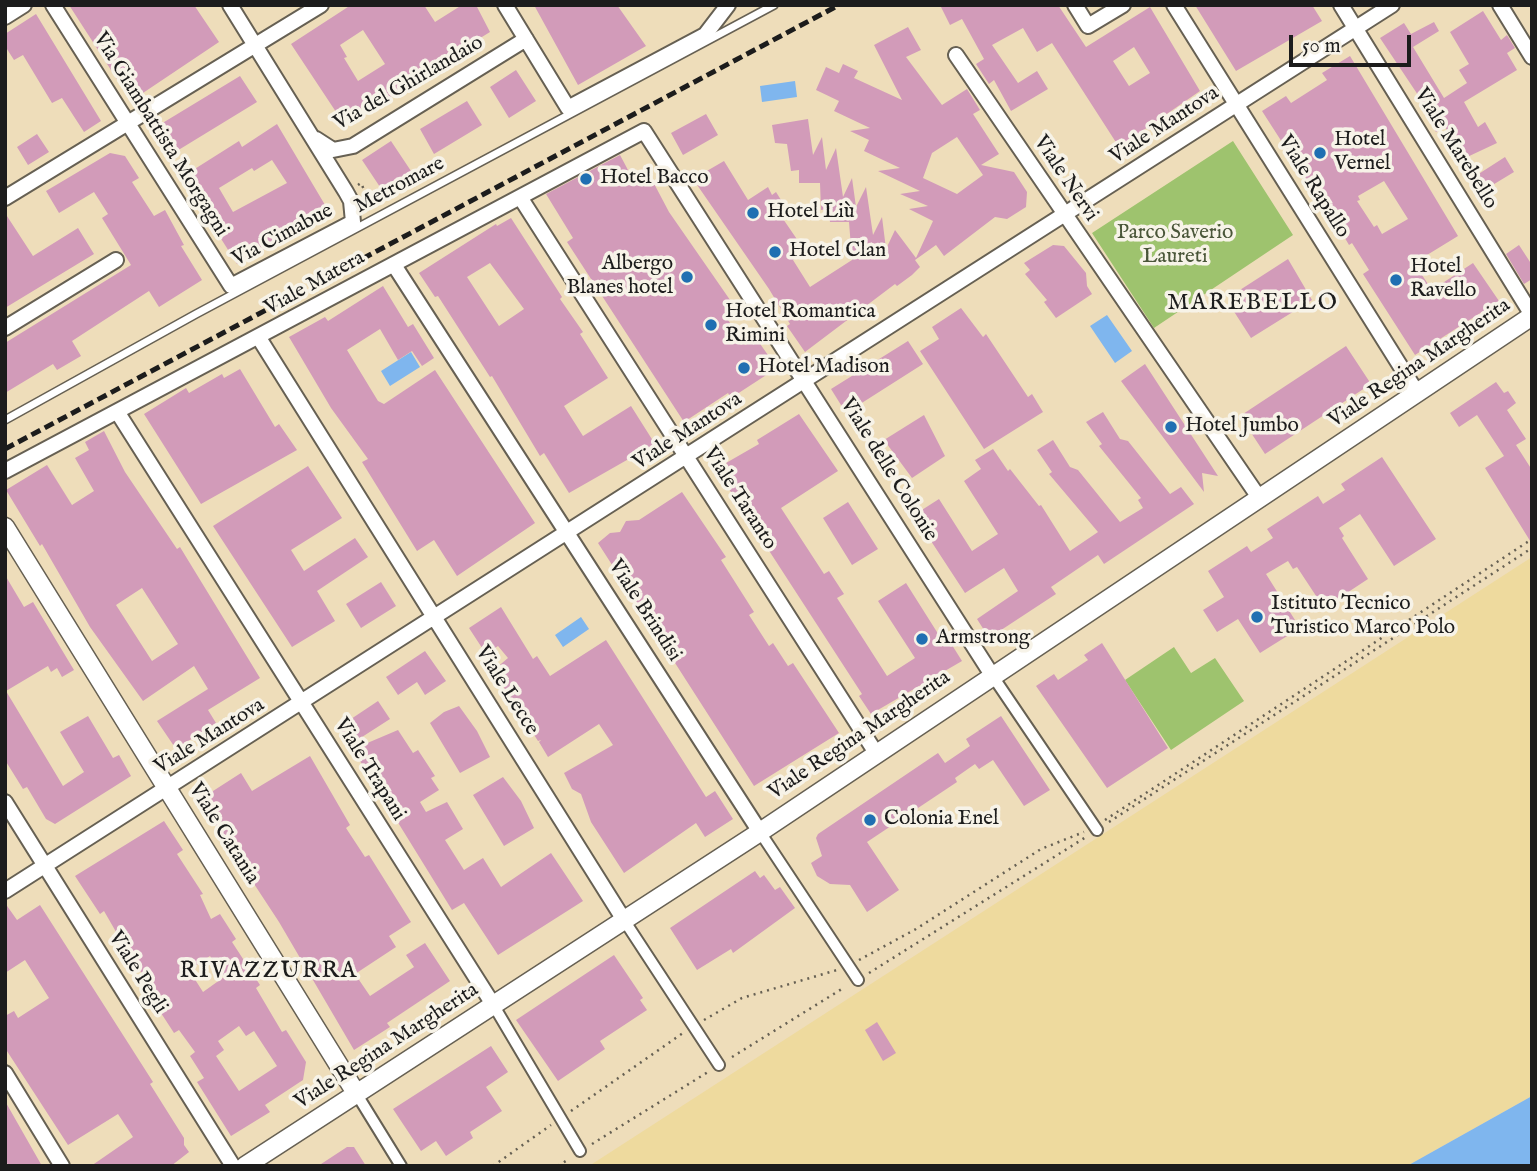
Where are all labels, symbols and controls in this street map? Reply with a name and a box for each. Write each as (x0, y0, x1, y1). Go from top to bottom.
scale bar (1292, 21, 1414, 65)
street label: Via Giambattista Morgagni (87, 28, 233, 242)
street label: Via del Ghirlandaio (330, 31, 488, 137)
text: 50 m (1302, 33, 1341, 60)
street label: Viale Mantova (1106, 81, 1224, 171)
street label: Viale Marebello (1408, 84, 1502, 214)
place label: Hotel Vernel (1334, 128, 1391, 178)
street label: Viale Nervi (1027, 131, 1103, 227)
street label: Viale Rapallo (1271, 131, 1355, 243)
marker: Hotel Vernel (1312, 145, 1328, 161)
street label: Metromare (351, 152, 449, 220)
place label: Hotel Bacco (600, 166, 709, 192)
marker: Hotel Bacco (578, 171, 594, 187)
street label: Via Cimabue (228, 199, 338, 273)
place label: Hotel Liù (767, 200, 855, 226)
marker: Hotel Liù (745, 205, 761, 221)
park label: Parco Saverio Laureti (1117, 221, 1233, 271)
place label: Hotel Clan (789, 239, 886, 265)
marker: Hotel Clan (767, 244, 783, 260)
street label: Viale Matera (260, 246, 370, 322)
place label: Albergo Blanes hotel (566, 252, 673, 302)
place label: Hotel Ravello (1410, 255, 1476, 305)
marker: Albergo Blanes hotel (679, 269, 695, 285)
marker: Hotel Ravello (1388, 272, 1404, 288)
district label: MAREBELLO (1168, 290, 1338, 318)
street label: Viale Regina Margherita (1324, 294, 1516, 434)
place label: Hotel Romantica Rimini (725, 300, 876, 350)
marker: Hotel Romantica Rimini (703, 317, 719, 333)
place label: Hotel Madison (758, 355, 890, 381)
marker: Hotel Madison (736, 360, 752, 376)
street label: Viale Mantova (629, 387, 747, 477)
street label: Viale delle Colonie (834, 394, 942, 546)
place label: Hotel Jumbo (1185, 414, 1299, 440)
marker: Hotel Jumbo (1163, 419, 1179, 435)
street label: Viale Taranto (696, 443, 782, 555)
street label: Viale Brindisi (602, 555, 686, 667)
place label: Istituto Tecnico Turistico Marco Polo (1271, 592, 1455, 642)
marker: Istituto Tecnico Turistico Marco Polo (1249, 609, 1265, 625)
place label: Armstrong (936, 626, 1030, 652)
marker: Armstrong (914, 631, 930, 647)
street label: Viale Lecce (469, 642, 543, 740)
street label: Viale Regina Margherita (764, 666, 956, 806)
street label: Viale Mantova (150, 693, 270, 781)
street label: Viale Trapani (328, 714, 410, 826)
street label: Viale Catania (182, 779, 264, 889)
place label: Colonia Enel (884, 807, 999, 833)
marker: Colonia Enel (862, 812, 878, 828)
street label: Viale Pegli (102, 927, 172, 1019)
district label: RIVAZZURRA (181, 958, 357, 986)
street label: Viale Regina Margherita (290, 978, 484, 1116)

